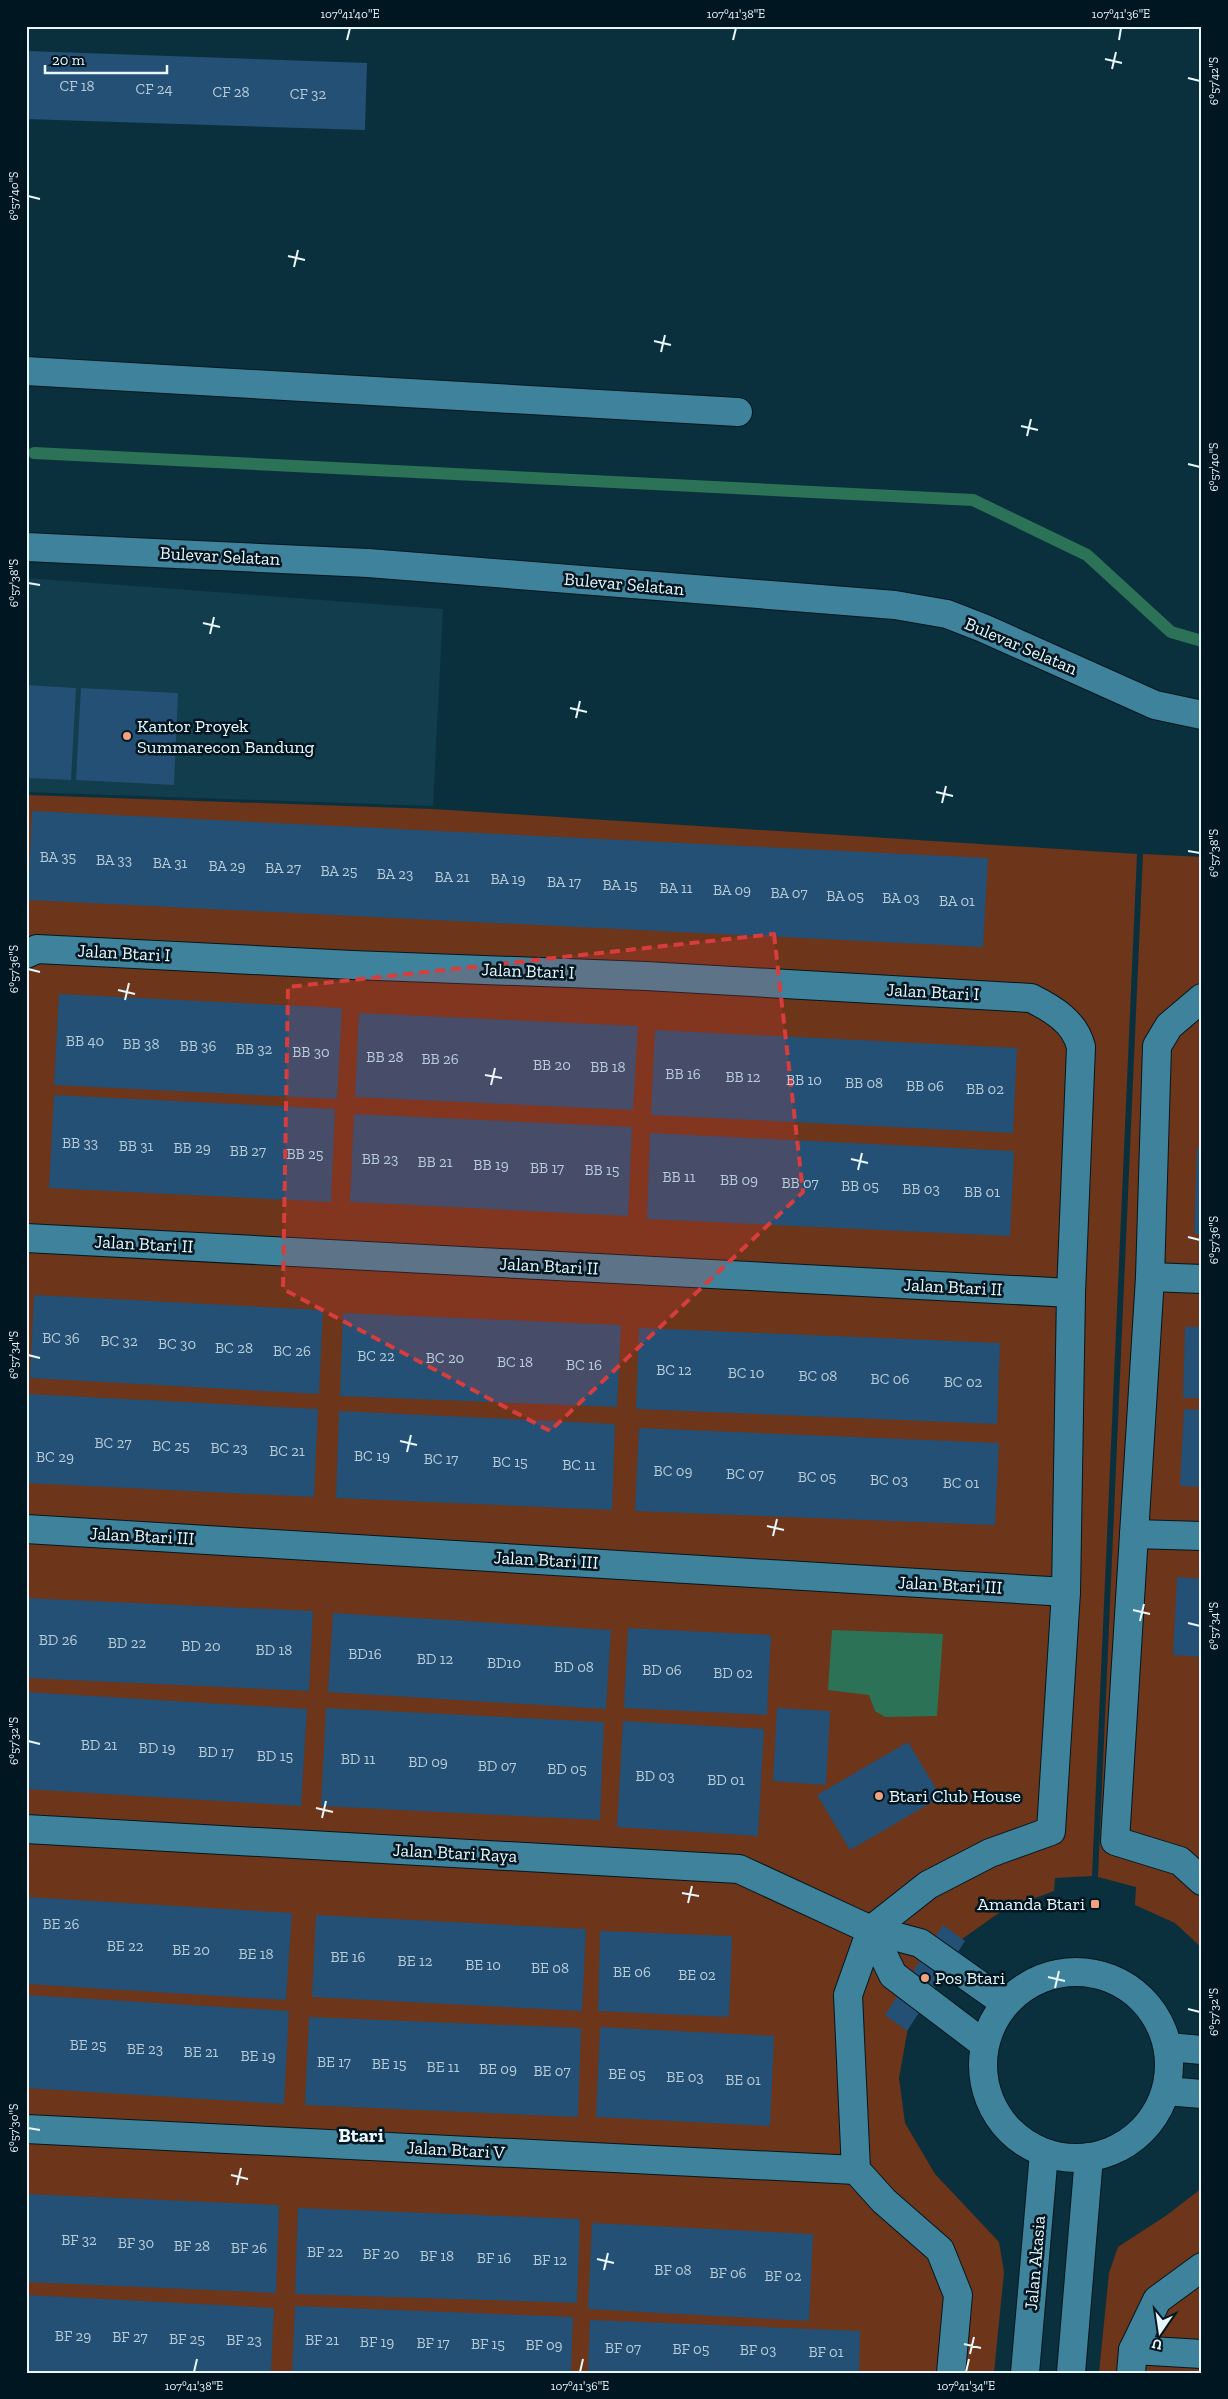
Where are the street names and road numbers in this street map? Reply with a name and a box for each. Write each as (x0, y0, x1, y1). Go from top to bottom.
street label: Bulevar Selatan (159, 542, 281, 570)
street label: Bulevar Selatan (563, 568, 686, 600)
street label: Bulevar Selatan (961, 612, 1081, 680)
street label: Jalan Btari I (77, 940, 171, 966)
street label: Jalan Btari I (481, 958, 575, 984)
street label: Jalan Btari I (886, 979, 980, 1005)
street label: Jalan Btari II (94, 1230, 194, 1258)
street label: Jalan Btari II (499, 1252, 599, 1280)
street label: Jalan Btari II (903, 1273, 1003, 1301)
street label: Jalan Btari III (89, 1522, 195, 1550)
street label: Jalan Btari III (493, 1546, 599, 1574)
street label: Jalan Btari III (897, 1571, 1003, 1599)
street label: Jalan Btari Raya (392, 1839, 518, 1867)
street label: Jalan Btari V (406, 2136, 506, 2164)
street label: Jalan Akasia (1020, 2214, 1050, 2311)

